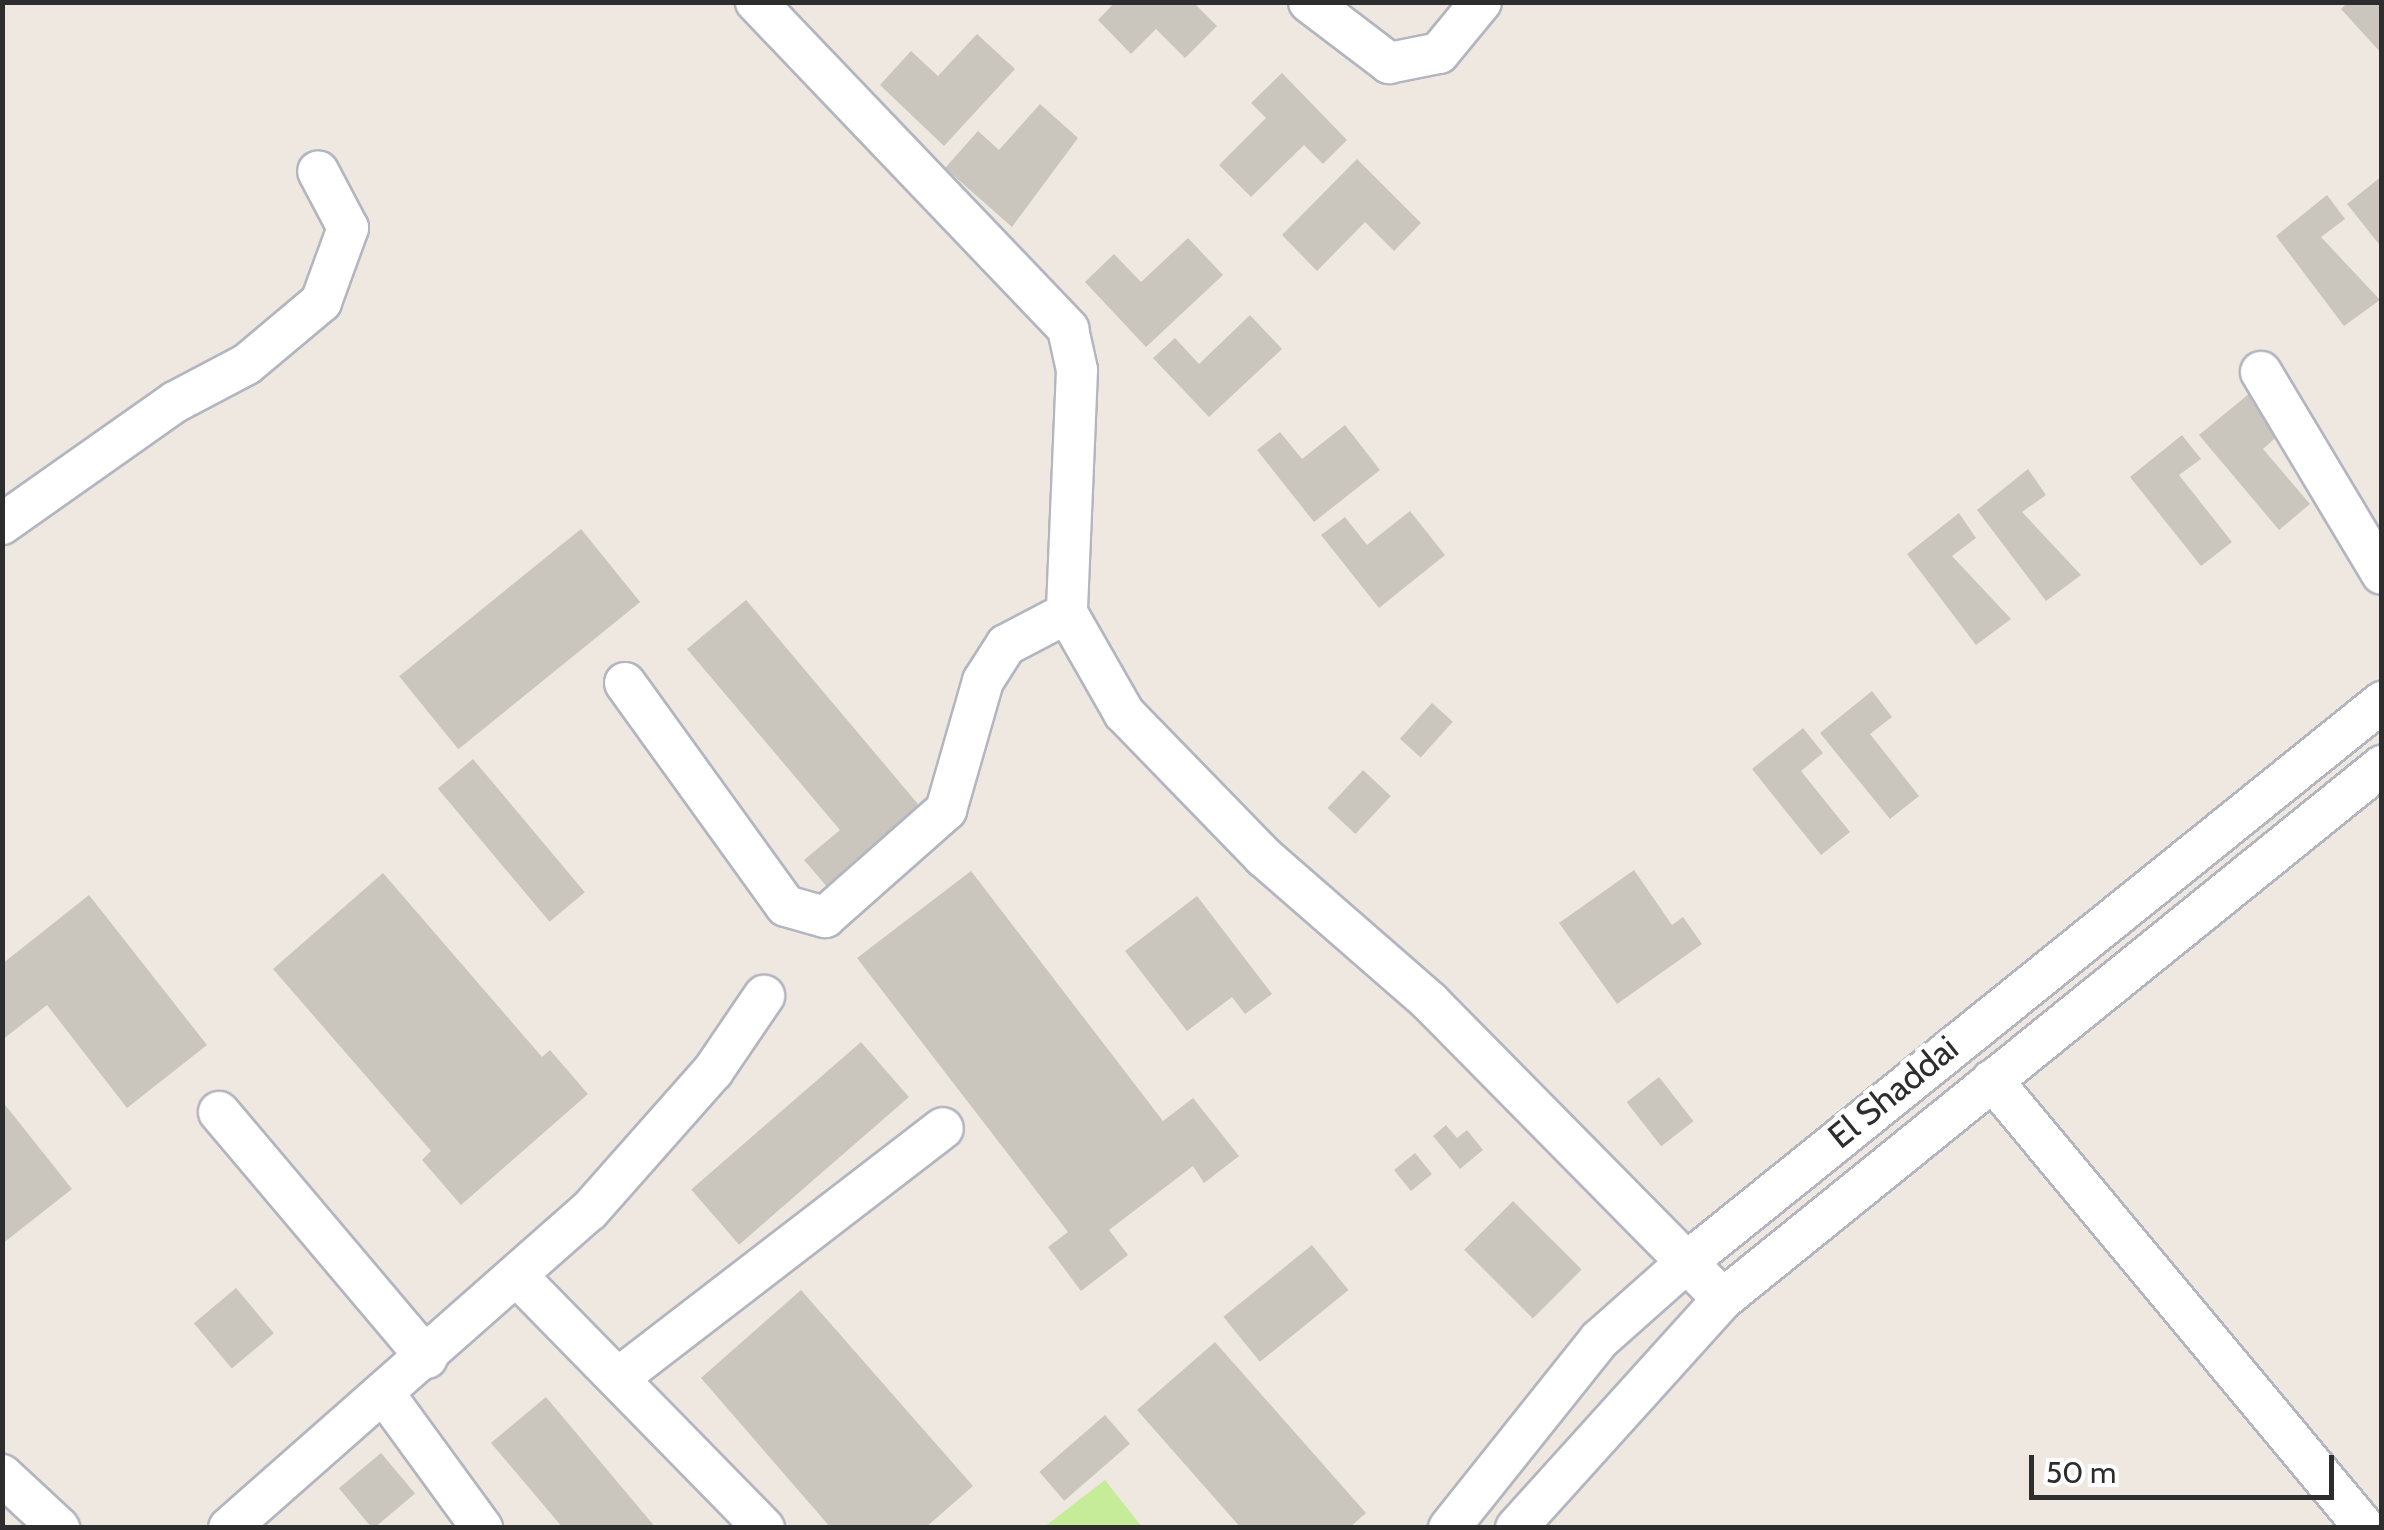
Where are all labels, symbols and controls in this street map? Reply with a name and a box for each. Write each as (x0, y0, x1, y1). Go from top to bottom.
street label: El Shaddai (1820, 1027, 1966, 1157)
scale bar (2034, 1435, 2339, 1497)
text: 50 m (2046, 1454, 2116, 1491)

